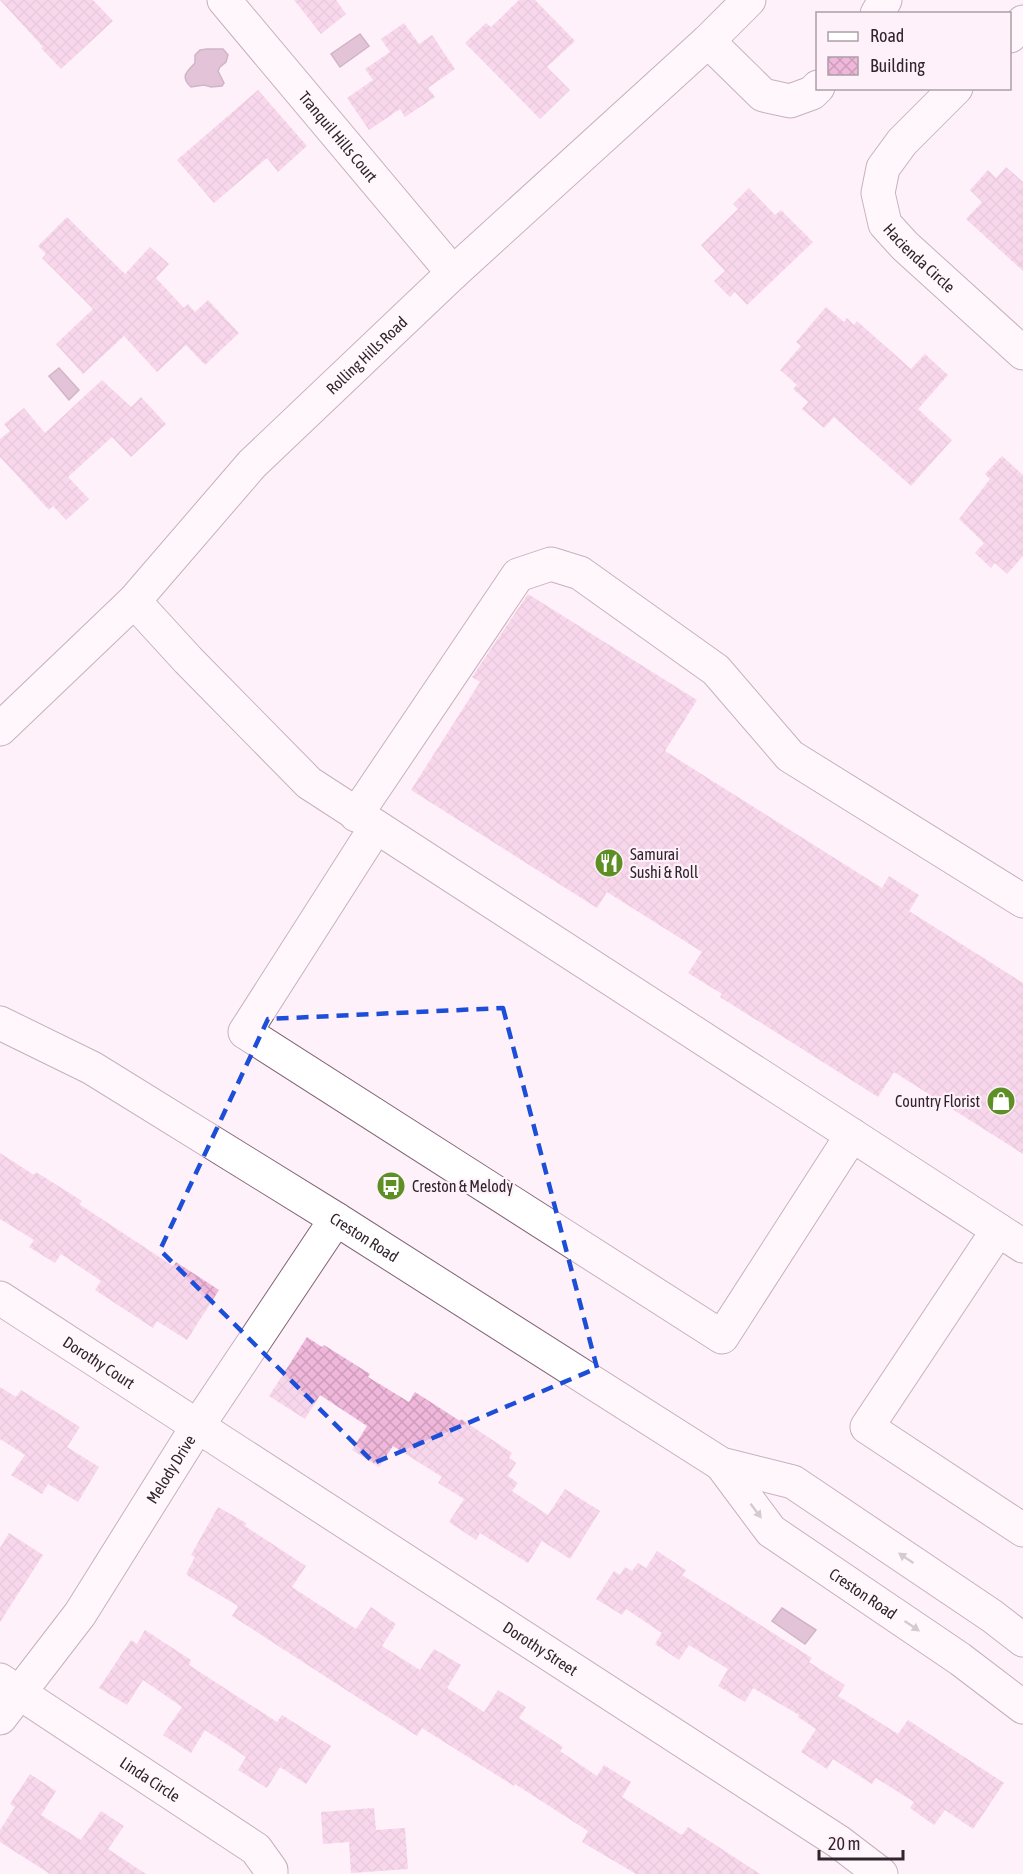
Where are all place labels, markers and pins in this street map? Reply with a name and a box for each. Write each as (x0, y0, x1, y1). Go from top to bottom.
place label: Samurai Sushi & Roll (630, 845, 699, 881)
restaurant icon: Samurai Sushi & Roll (593, 847, 625, 879)
shop icon: Country Florist (985, 1085, 1017, 1117)
place label: Country Florist (895, 1092, 980, 1111)
bus stop icon: Creston & Melody (375, 1170, 407, 1202)
place label: Creston & Melody (412, 1177, 513, 1196)

